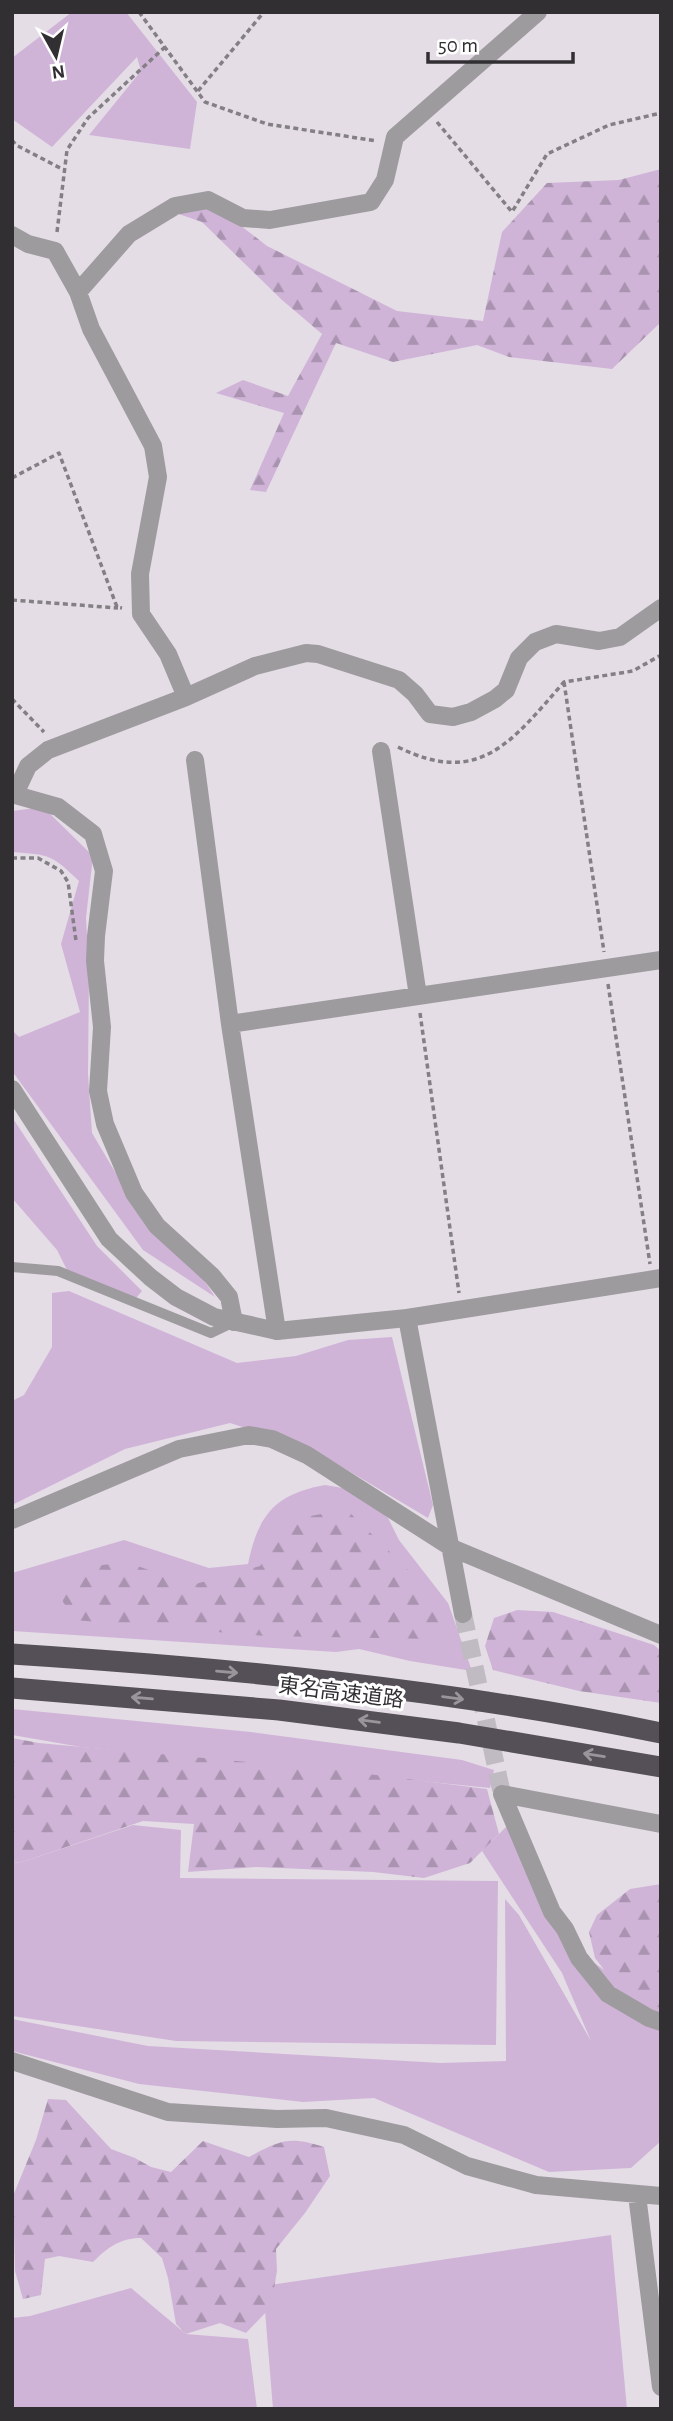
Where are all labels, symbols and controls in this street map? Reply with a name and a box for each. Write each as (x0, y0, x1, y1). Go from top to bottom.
north arrow (21, 21, 91, 91)
scale bar (428, 21, 573, 65)
text: 50 m (438, 35, 478, 56)
text: N (50, 61, 66, 82)
one-way arrow (215, 1665, 238, 1678)
street label: 東名高速道路 (277, 1674, 405, 1711)
one-way arrow (132, 1691, 154, 1704)
one-way arrow (441, 1692, 464, 1705)
one-way arrow (358, 1715, 380, 1728)
one-way arrow (583, 1748, 605, 1761)

